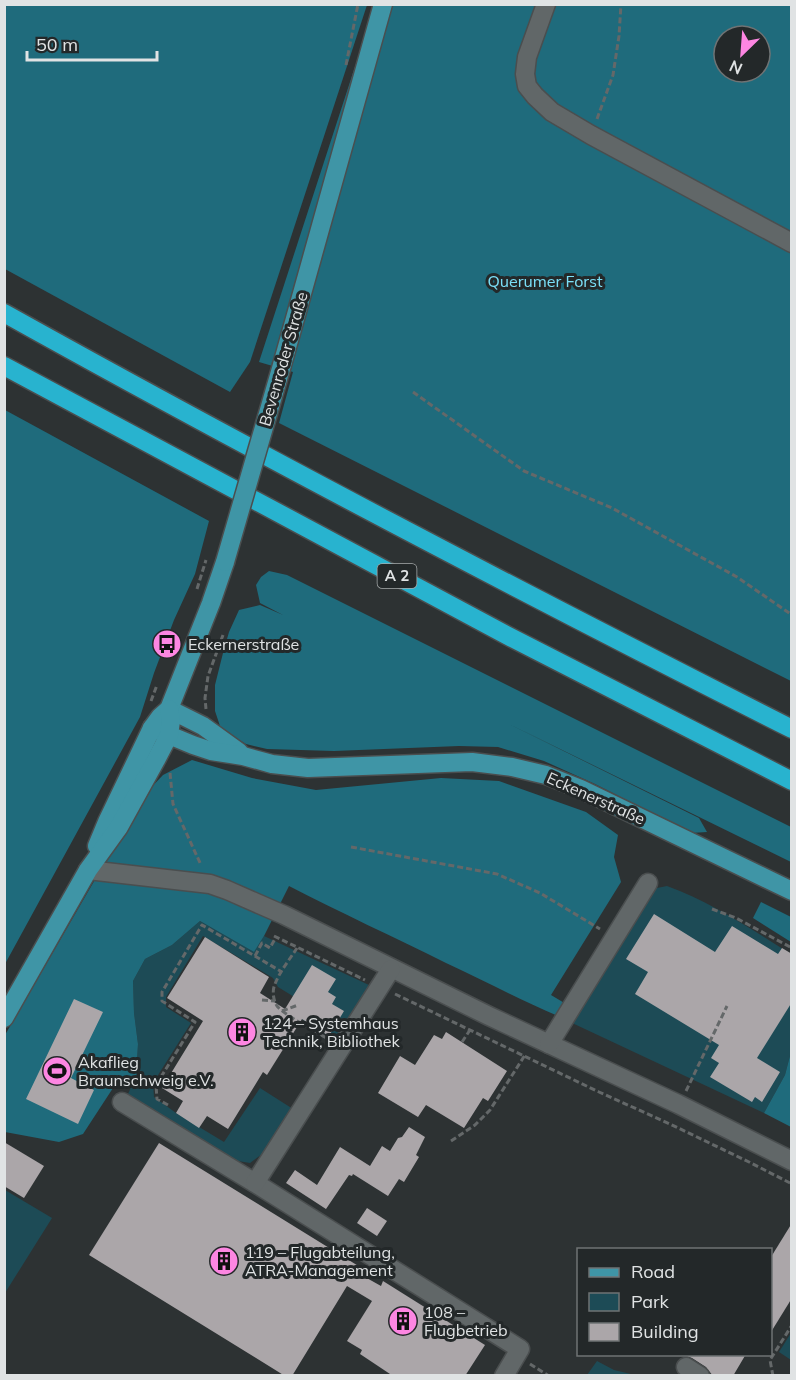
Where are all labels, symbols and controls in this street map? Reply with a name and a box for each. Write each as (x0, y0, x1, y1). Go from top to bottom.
scale bar (27, 24, 158, 62)
north arrow (712, 24, 772, 84)
text: 50 m (36, 33, 78, 56)
text: N (726, 56, 745, 79)
park label: Querumer Forst (487, 271, 603, 291)
street label: Bevenroder Straße (254, 290, 312, 428)
road number: A 2 (378, 564, 416, 588)
bus stop icon: Eckernerstraße (151, 628, 183, 660)
place label: Eckernerstraße (188, 634, 299, 654)
street label: Eckenerstraße (544, 767, 648, 829)
place label: 124 – Systemhaus Technik, Bibliothek (263, 1013, 401, 1051)
building icon: 124 – Systemhaus Technik, Bibliothek (226, 1016, 258, 1048)
place label: Akaflieg Braunschweig e.V. (78, 1052, 214, 1090)
sports icon: Akaflieg Braunschweig e.V. (41, 1055, 73, 1087)
place label: 119 – Flugabteilung, ATRA-Management (245, 1242, 395, 1280)
building icon: 119 – Flugabteilung, ATRA-Management (208, 1245, 240, 1277)
legend (577, 1248, 772, 1356)
text: Road (631, 1260, 675, 1283)
text: Park (631, 1290, 670, 1313)
place label: 108 – Flugbetrieb (424, 1302, 508, 1340)
building icon: 108 – Flugbetrieb (387, 1305, 419, 1337)
text: Building (631, 1320, 699, 1343)

